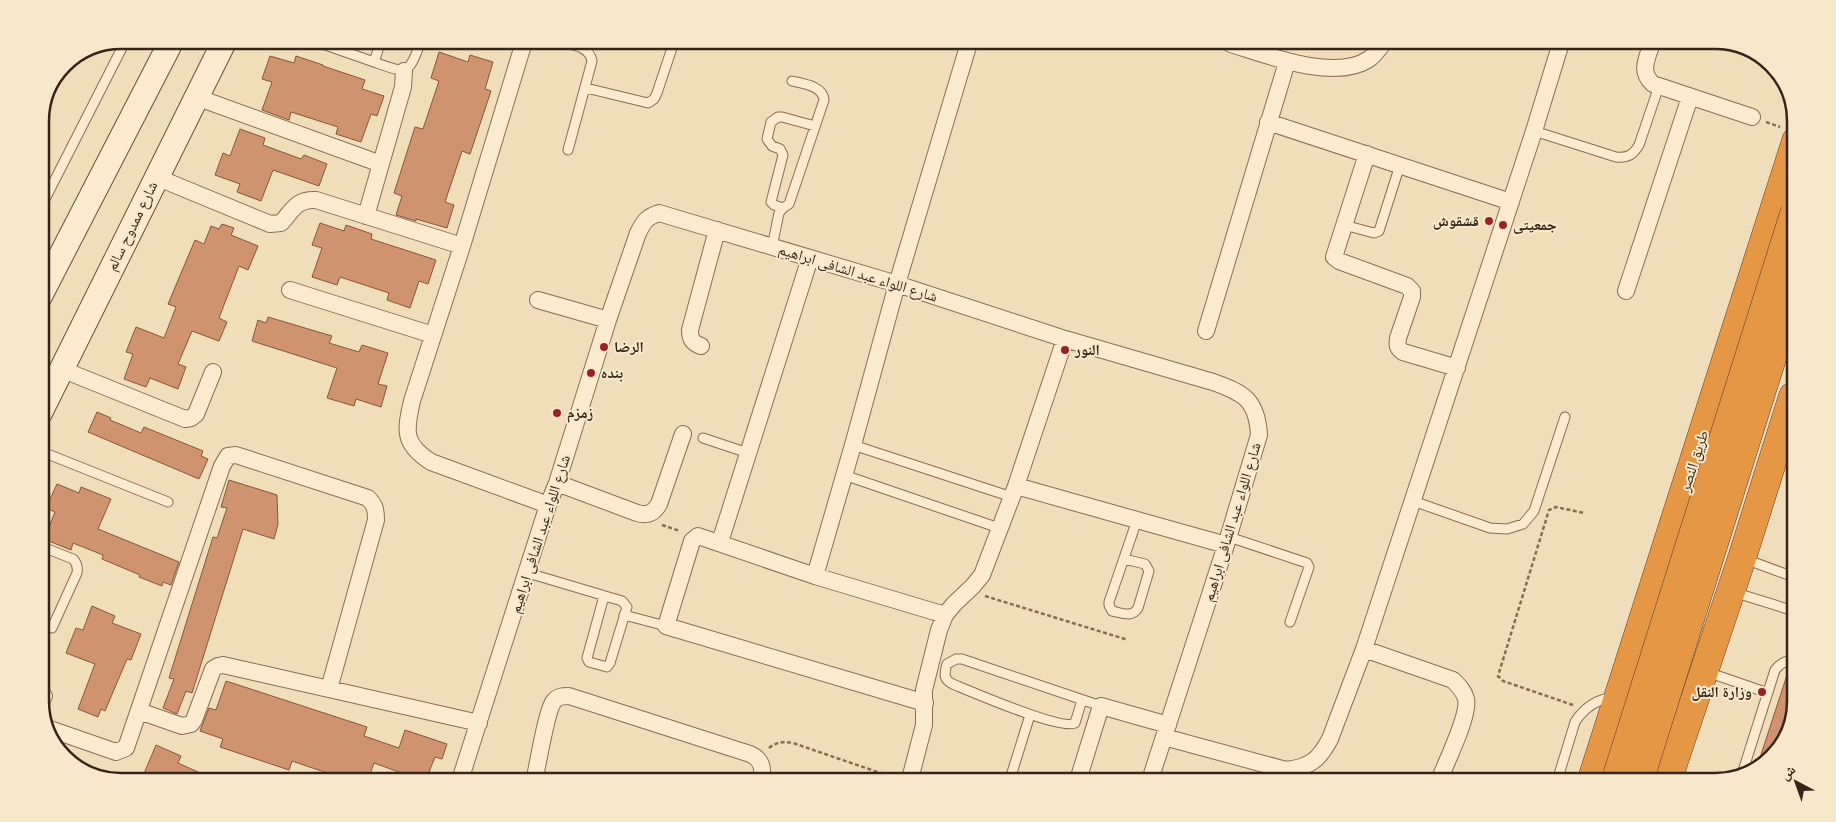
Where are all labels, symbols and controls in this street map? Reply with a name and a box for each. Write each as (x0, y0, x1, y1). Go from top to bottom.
street label: شارع ممدوح سالم (103, 179, 162, 274)
place label: قشقوش (1433, 213, 1479, 230)
marker: قشقوش (1483, 215, 1495, 227)
place label: جمعيتى (1513, 217, 1557, 234)
marker: جمعيتى (1497, 219, 1509, 231)
street label: شارع اللواء عبد الشافى ابراهيم (776, 241, 940, 307)
place label: الرضا (614, 339, 644, 355)
marker: الرضا (598, 341, 610, 353)
place label: النور (1074, 342, 1100, 358)
marker: النور (1059, 344, 1071, 356)
place label: بنده (601, 365, 623, 382)
marker: بنده (585, 367, 597, 379)
place label: زمزم (567, 405, 594, 423)
marker: زمزم (551, 407, 563, 419)
street label: طريق النصر (1676, 428, 1713, 495)
street label: شارع اللواء عبد الشافى ابراهيم (1200, 440, 1266, 604)
street label: شارع اللواء عبد الشافى ابراهيم (507, 453, 575, 616)
place label: وزارة النقل (1692, 684, 1752, 701)
marker: وزارة النقل (1756, 686, 1768, 698)
north arrow (1771, 757, 1821, 807)
text: ش (1777, 762, 1799, 784)

